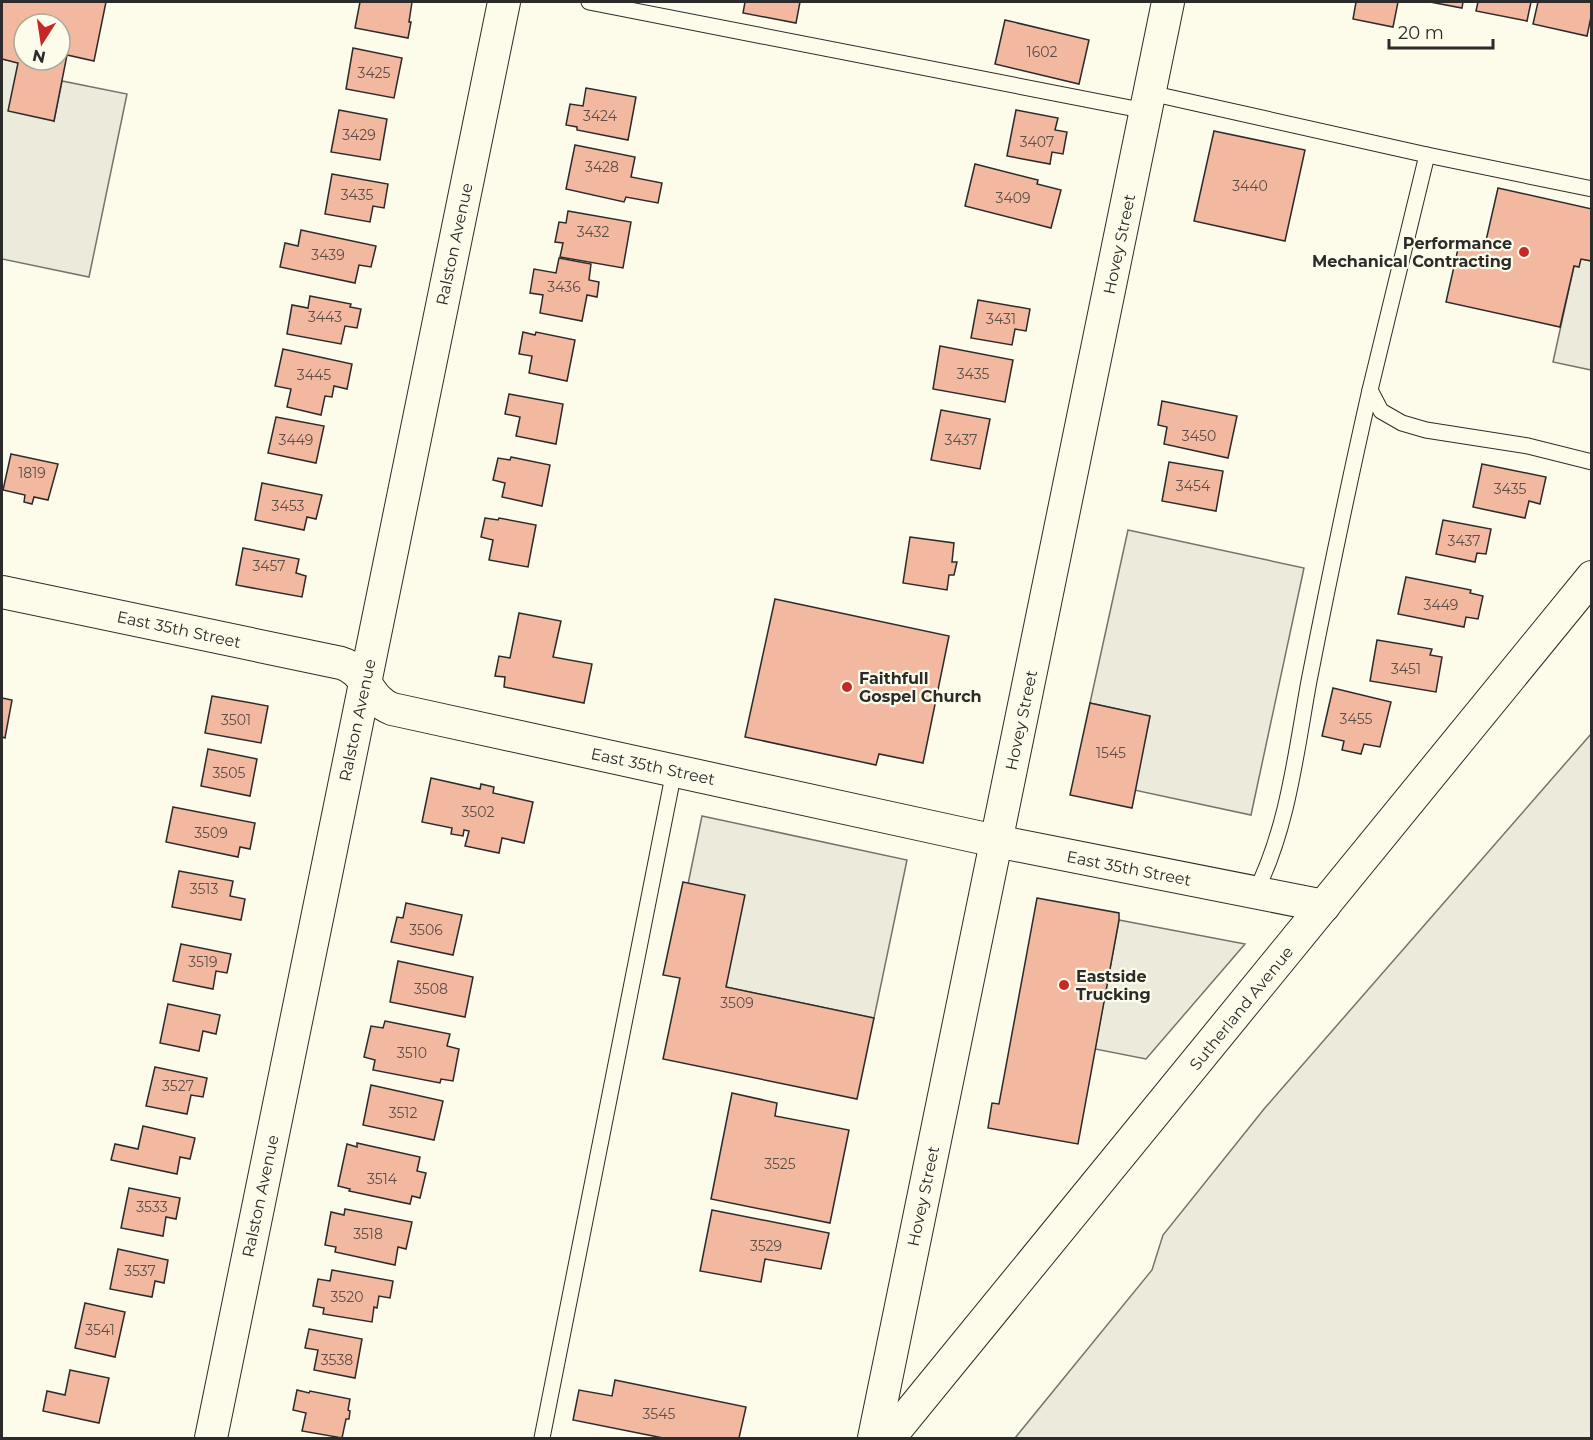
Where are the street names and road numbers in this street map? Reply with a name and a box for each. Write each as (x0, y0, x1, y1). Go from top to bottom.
street label: Ralston Avenue (432, 181, 477, 307)
street label: Hovey Street (1100, 192, 1139, 296)
street label: East 35th Street (115, 607, 243, 652)
street label: Ralston Avenue (335, 657, 380, 783)
street label: Hovey Street (1002, 668, 1041, 772)
street label: East 35th Street (589, 744, 717, 789)
street label: East 35th Street (1065, 847, 1193, 890)
street label: Sutherland Avenue (1186, 943, 1297, 1074)
street label: Ralston Avenue (238, 1133, 283, 1259)
street label: Hovey Street (904, 1144, 943, 1248)

